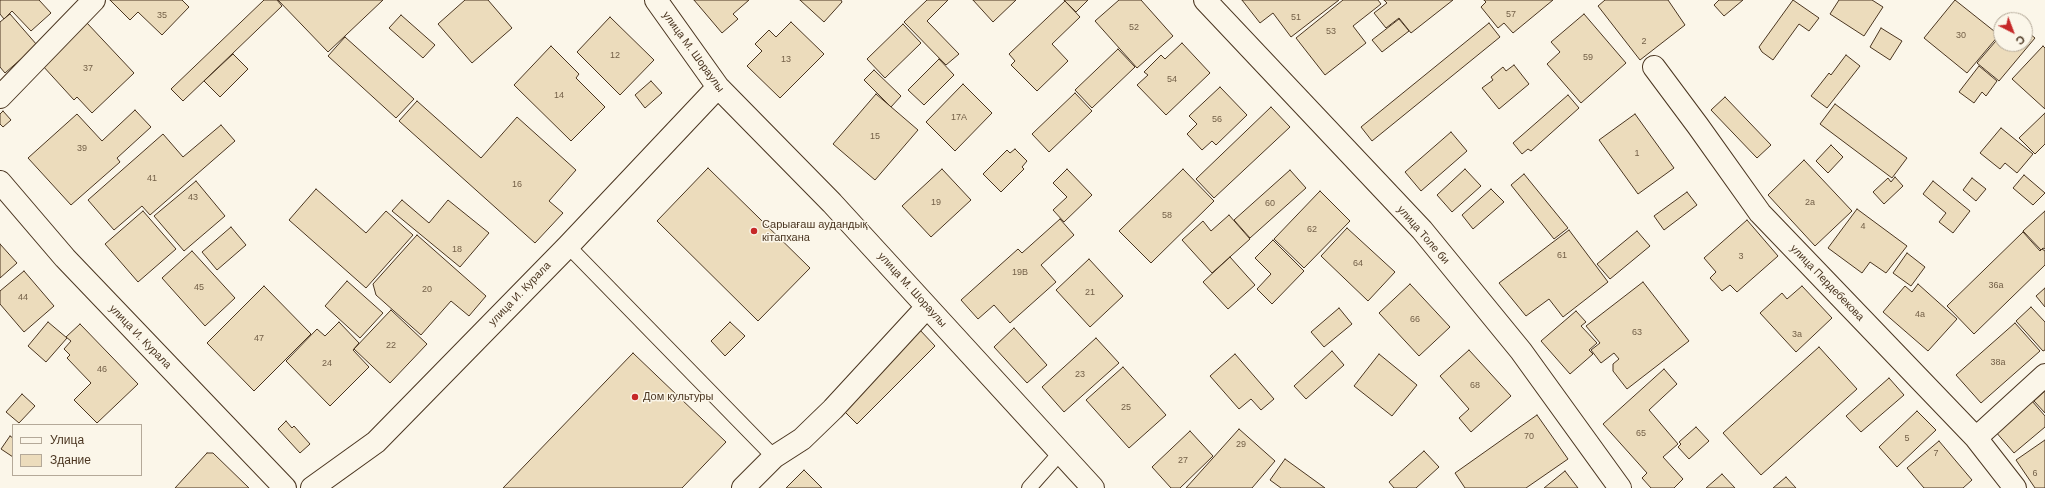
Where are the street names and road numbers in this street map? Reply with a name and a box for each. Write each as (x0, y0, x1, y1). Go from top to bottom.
street label: улица М. Шораулы (659, 9, 727, 95)
street label: улица Толе би (1394, 203, 1452, 267)
street label: улица Пердебекова (1787, 242, 1867, 324)
street label: улица М. Шораулы (875, 250, 949, 330)
street label: улица И. Курала (486, 259, 554, 329)
street label: улица И. Курала (106, 302, 174, 372)

